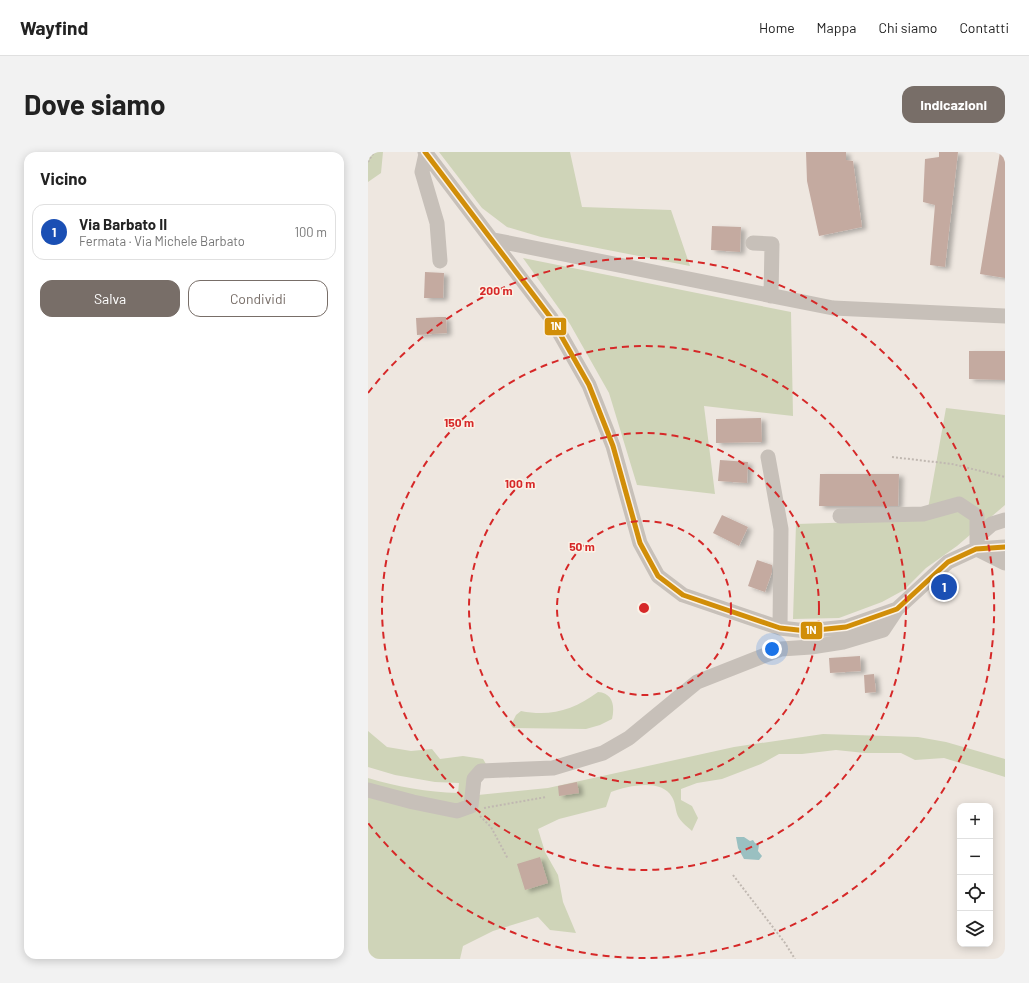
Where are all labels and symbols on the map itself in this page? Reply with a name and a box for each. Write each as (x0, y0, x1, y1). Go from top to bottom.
text: 200 m (480, 283, 512, 297)
line badge: 1N (544, 317, 567, 336)
text: 1N (550, 319, 562, 332)
text: 150 m (444, 415, 474, 429)
text: 100 m (505, 476, 535, 490)
text: 50 m (569, 539, 595, 553)
pin: 1 (931, 572, 957, 602)
centre of rings (637, 601, 651, 615)
line badge: 1N (800, 621, 823, 640)
text: 1N (805, 623, 817, 636)
your location (762, 639, 782, 659)

